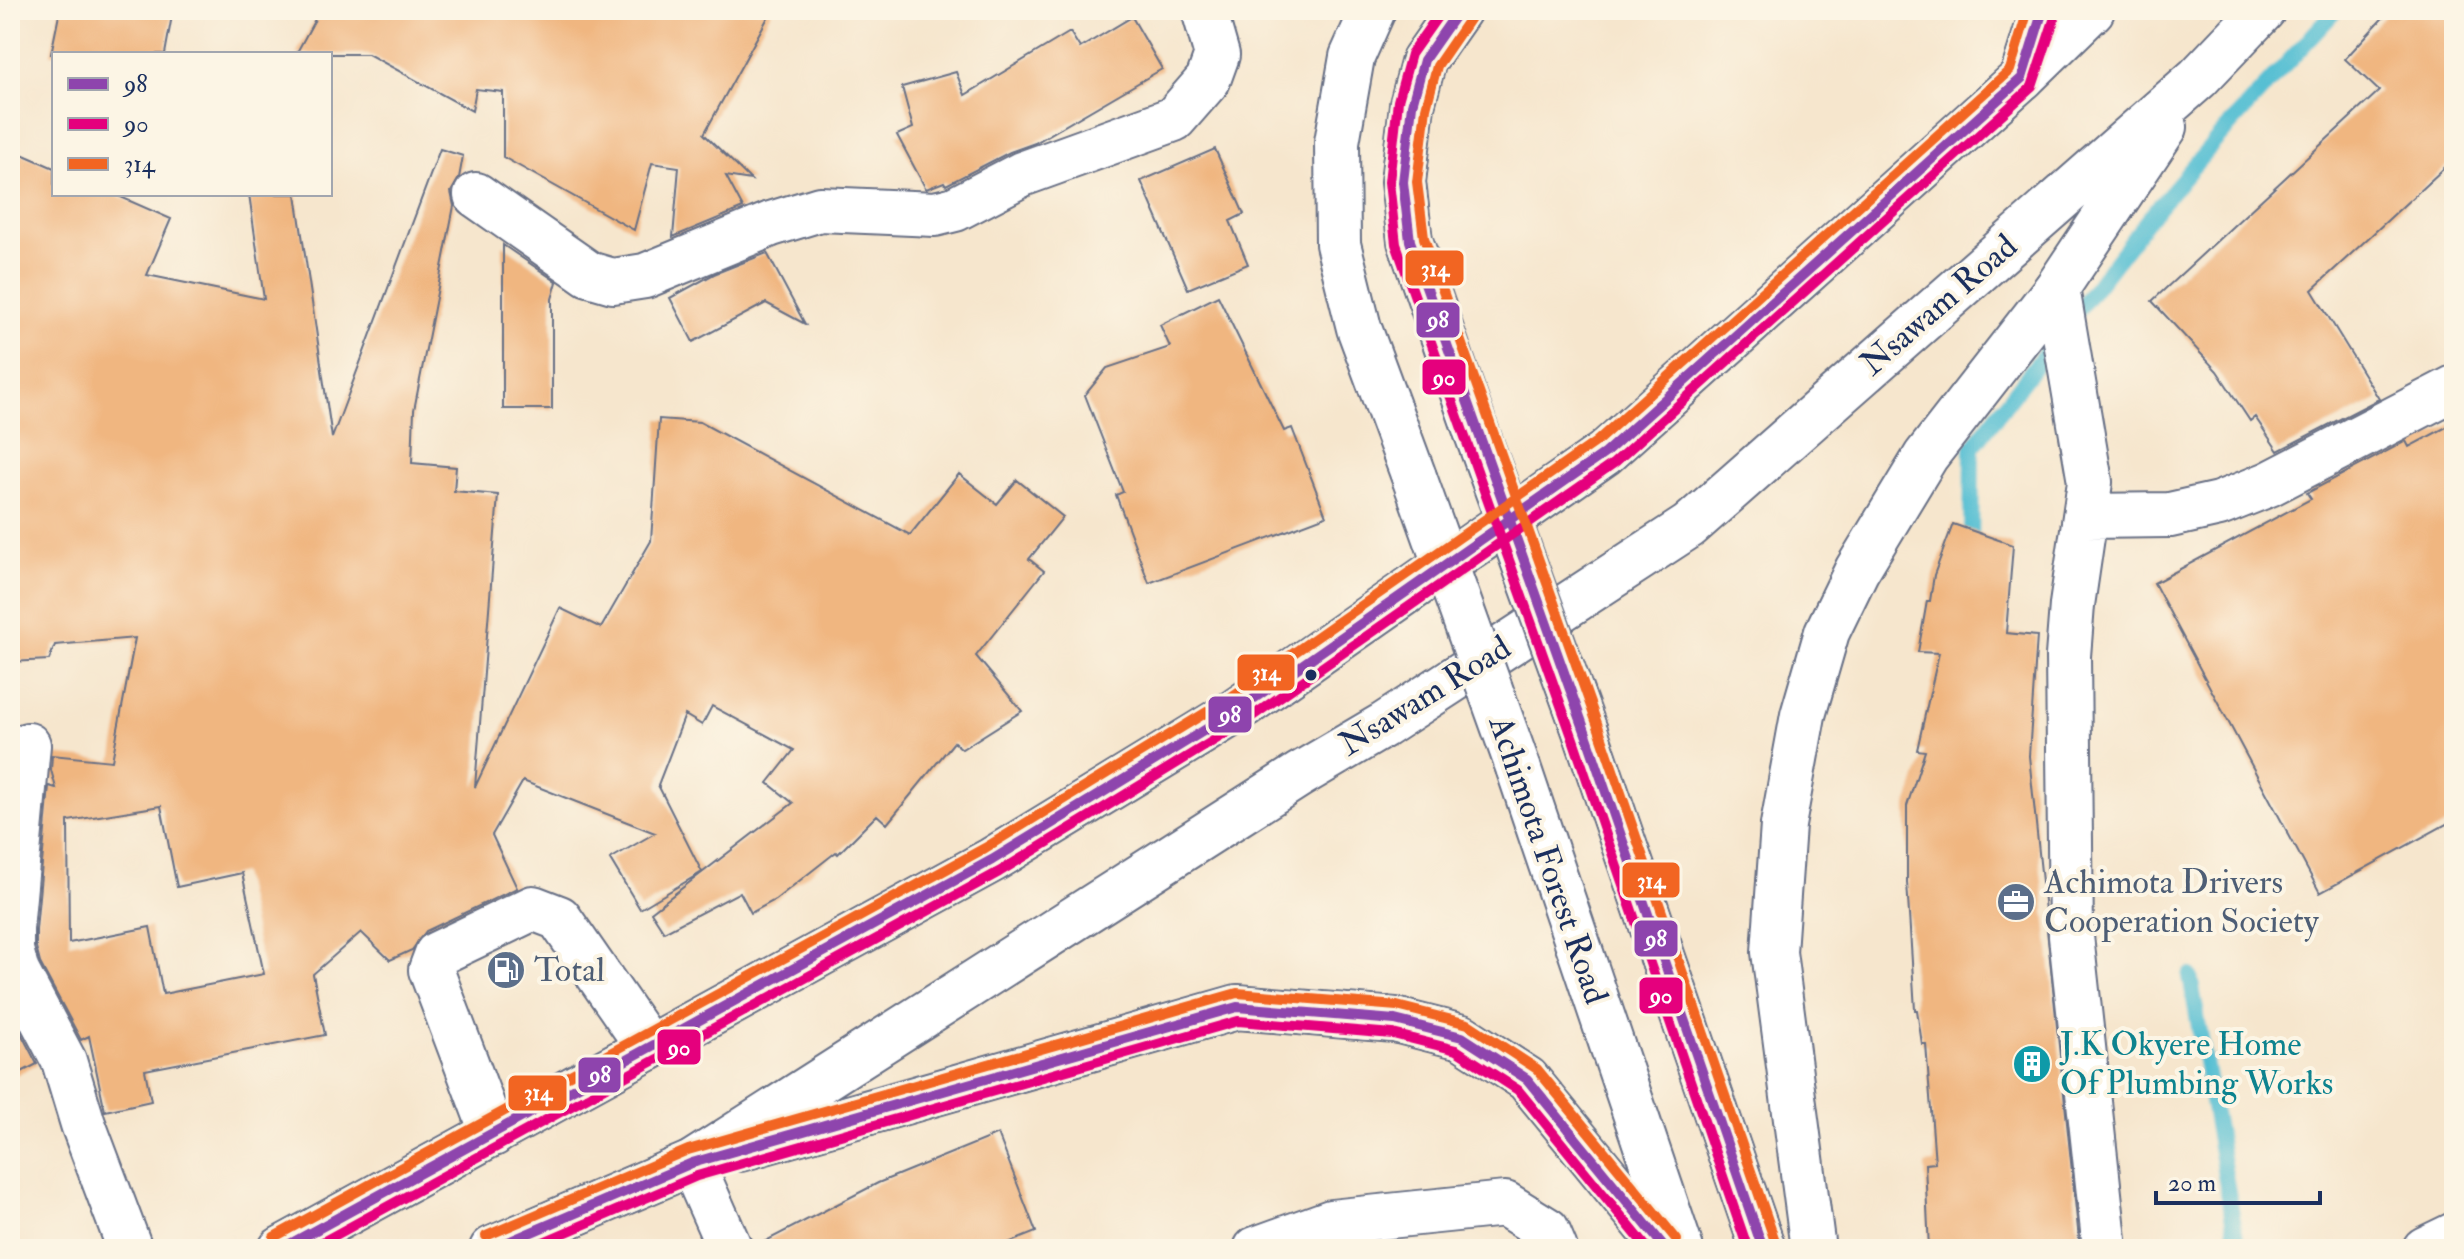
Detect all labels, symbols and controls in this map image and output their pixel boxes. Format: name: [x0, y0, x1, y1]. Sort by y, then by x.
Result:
legend: [52, 52, 332, 196]
text: 98: [122, 69, 148, 100]
text: 90: [122, 109, 149, 140]
text: 314: [124, 149, 156, 180]
street label: Nsawam Road: [1852, 225, 2027, 385]
line badge: 314: [1404, 249, 1465, 287]
text: 314: [1421, 255, 1451, 283]
line badge: 98: [1415, 301, 1461, 339]
text: 98: [1425, 306, 1449, 334]
line badge: 90: [1421, 358, 1467, 396]
text: 90: [1431, 364, 1455, 392]
street label: Nsawam Road: [1331, 626, 1519, 766]
line badge: 314: [1236, 653, 1296, 692]
text: 314: [1252, 659, 1282, 687]
unlabelled marker: [1303, 667, 1319, 683]
line badge: 98: [1207, 695, 1253, 734]
text: 98: [1217, 701, 1241, 729]
street label: Achimota Forest Road: [1478, 710, 1617, 1010]
line badge: 314: [1621, 861, 1681, 899]
place label: Achimota Drivers Cooperation Society: [2043, 861, 2320, 943]
text: 314: [1637, 867, 1667, 895]
office icon: Achimota Drivers Cooperation Society: [1995, 881, 2037, 923]
line badge: 98: [1633, 919, 1679, 958]
text: 98: [1643, 925, 1667, 953]
fuel station icon: Total: [485, 949, 527, 991]
place label: Total: [534, 949, 605, 992]
line badge: 90: [1638, 976, 1684, 1015]
text: 90: [1648, 982, 1672, 1010]
place label: J.K Okyere Home Of Plumbing Works: [2059, 1023, 2333, 1105]
line badge: 90: [656, 1028, 702, 1066]
text: 90: [666, 1034, 690, 1062]
building icon: J.K Okyere Home Of Plumbing Works: [2011, 1043, 2053, 1085]
line badge: 98: [577, 1056, 622, 1094]
text: 98: [587, 1061, 611, 1089]
line badge: 314: [507, 1074, 568, 1112]
text: 314: [524, 1079, 554, 1107]
scale bar: [2156, 1155, 2320, 1205]
text: 20 m: [2168, 1168, 2217, 1199]

